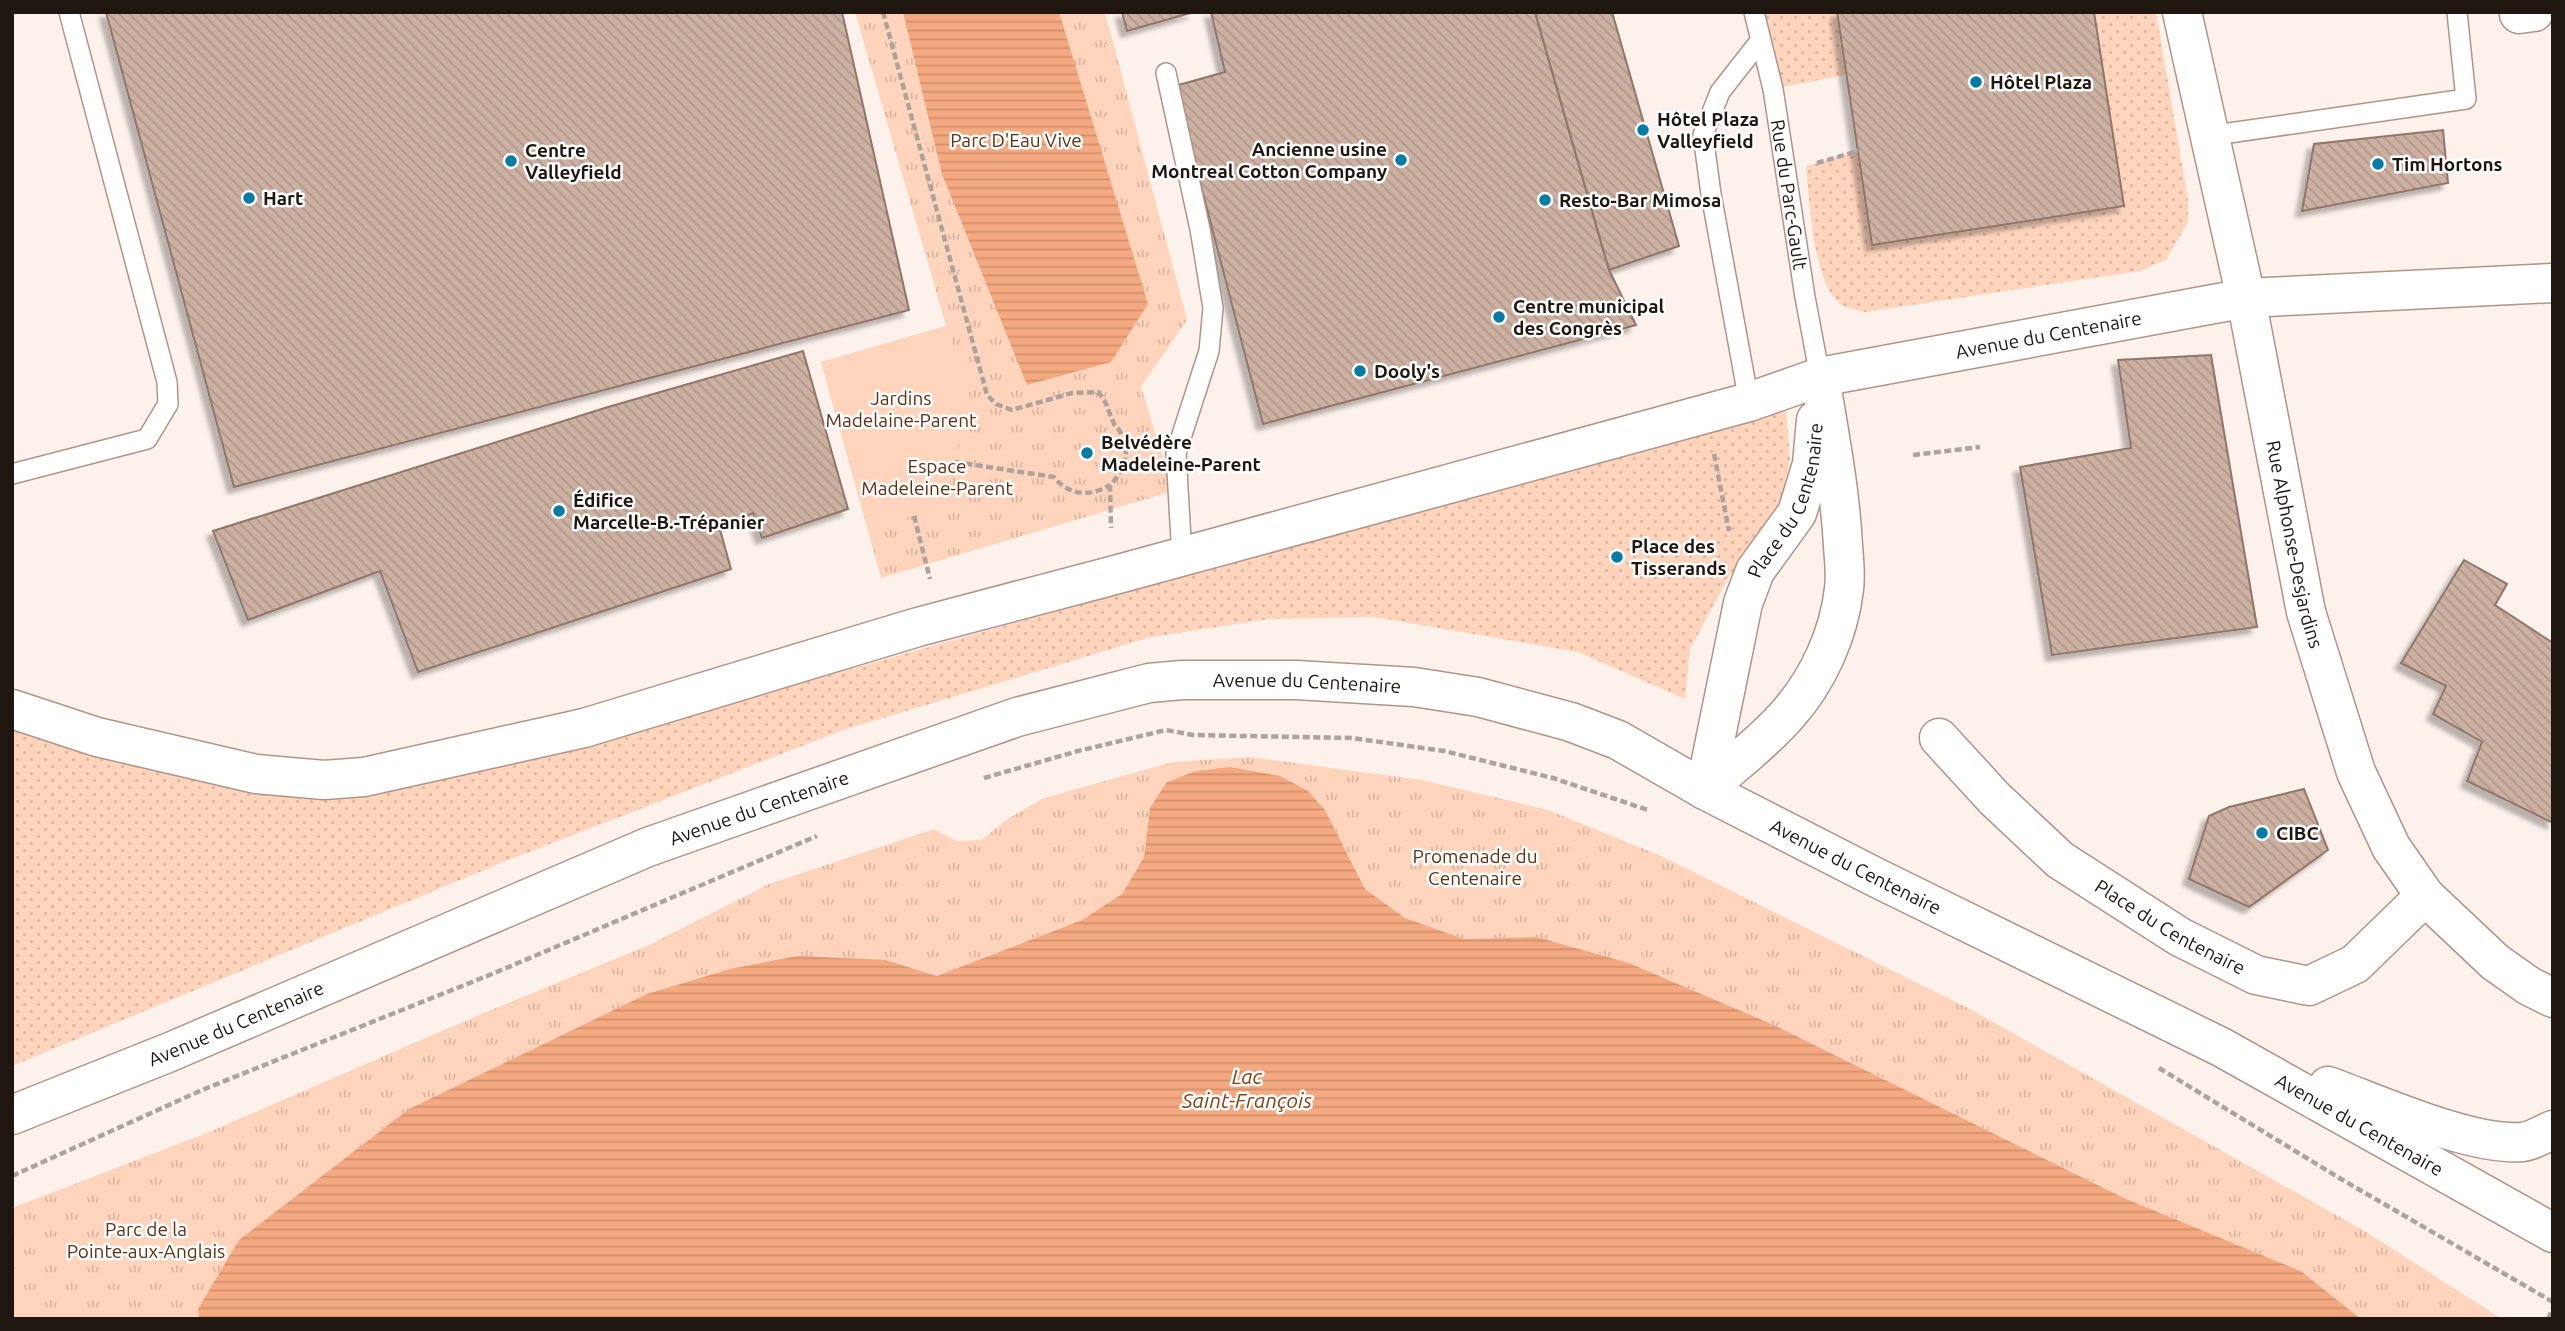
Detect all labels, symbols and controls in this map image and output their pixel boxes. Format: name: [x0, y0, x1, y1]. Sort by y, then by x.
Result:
place label: Hôtel Plaza: [1990, 71, 2092, 93]
marker: Hôtel Plaza: [1968, 74, 1984, 90]
place label: Hôtel Plaza Valleyfield: [1657, 108, 1759, 152]
street label: Rue du Parc-Gault: [1767, 118, 1812, 272]
marker: Hôtel Plaza Valleyfield: [1635, 122, 1651, 138]
park label: Parc D'Eau Vive: [950, 129, 1082, 151]
place label: Ancienne usine Montreal Cotton Company: [1151, 138, 1387, 182]
place label: Centre Valleyfield: [525, 139, 622, 183]
marker: Ancienne usine Montreal Cotton Company: [1393, 152, 1409, 168]
marker: Centre Valleyfield: [503, 153, 519, 169]
place label: Tim Hortons: [2392, 153, 2503, 175]
marker: Tim Hortons: [2370, 156, 2386, 172]
place label: Hart: [263, 187, 303, 209]
place label: Resto-Bar Mimosa: [1559, 189, 1721, 211]
marker: Hart: [241, 190, 257, 206]
marker: Resto-Bar Mimosa: [1537, 192, 1553, 208]
place label: Centre municipal des Congrès: [1513, 295, 1665, 339]
street label: Avenue du Centenaire: [1954, 307, 2143, 363]
marker: Centre municipal des Congrès: [1491, 309, 1507, 325]
place label: Dooly's: [1374, 360, 1440, 382]
marker: Dooly's: [1352, 363, 1368, 379]
park label: Jardins Madelaine-Parent: [825, 387, 977, 431]
street label: Place du Centenaire: [1743, 422, 1827, 581]
place label: Belvédère Madeleine-Parent: [1101, 431, 1261, 475]
street label: Rue Alphonse-Desjardins: [2262, 438, 2328, 651]
marker: Belvédère Madeleine-Parent: [1079, 445, 1095, 461]
park label: Espace Madeleine-Parent: [861, 455, 1013, 499]
place label: Édifice Marcelle-B.-Trépanier: [573, 489, 765, 533]
marker: Édifice Marcelle-B.-Trépanier: [551, 503, 567, 519]
place label: Place des Tisserands: [1631, 535, 1727, 579]
marker: Place des Tisserands: [1609, 549, 1625, 565]
street label: Avenue du Centenaire: [1213, 669, 1402, 697]
street label: Avenue du Centenaire: [666, 766, 852, 850]
street label: Avenue du Centenaire: [1767, 814, 1945, 919]
place label: CIBC: [2276, 822, 2319, 844]
marker: CIBC: [2254, 825, 2270, 841]
park label: Promenade du Centenaire: [1412, 845, 1538, 889]
street label: Place du Centenaire: [2091, 875, 2249, 979]
street label: Avenue du Centenaire: [145, 976, 327, 1071]
water label: Lac Saint-François: [1181, 1064, 1312, 1112]
street label: Avenue du Centenaire: [2272, 1069, 2447, 1180]
park label: Parc de la Pointe-aux-Anglais: [67, 1218, 225, 1262]

